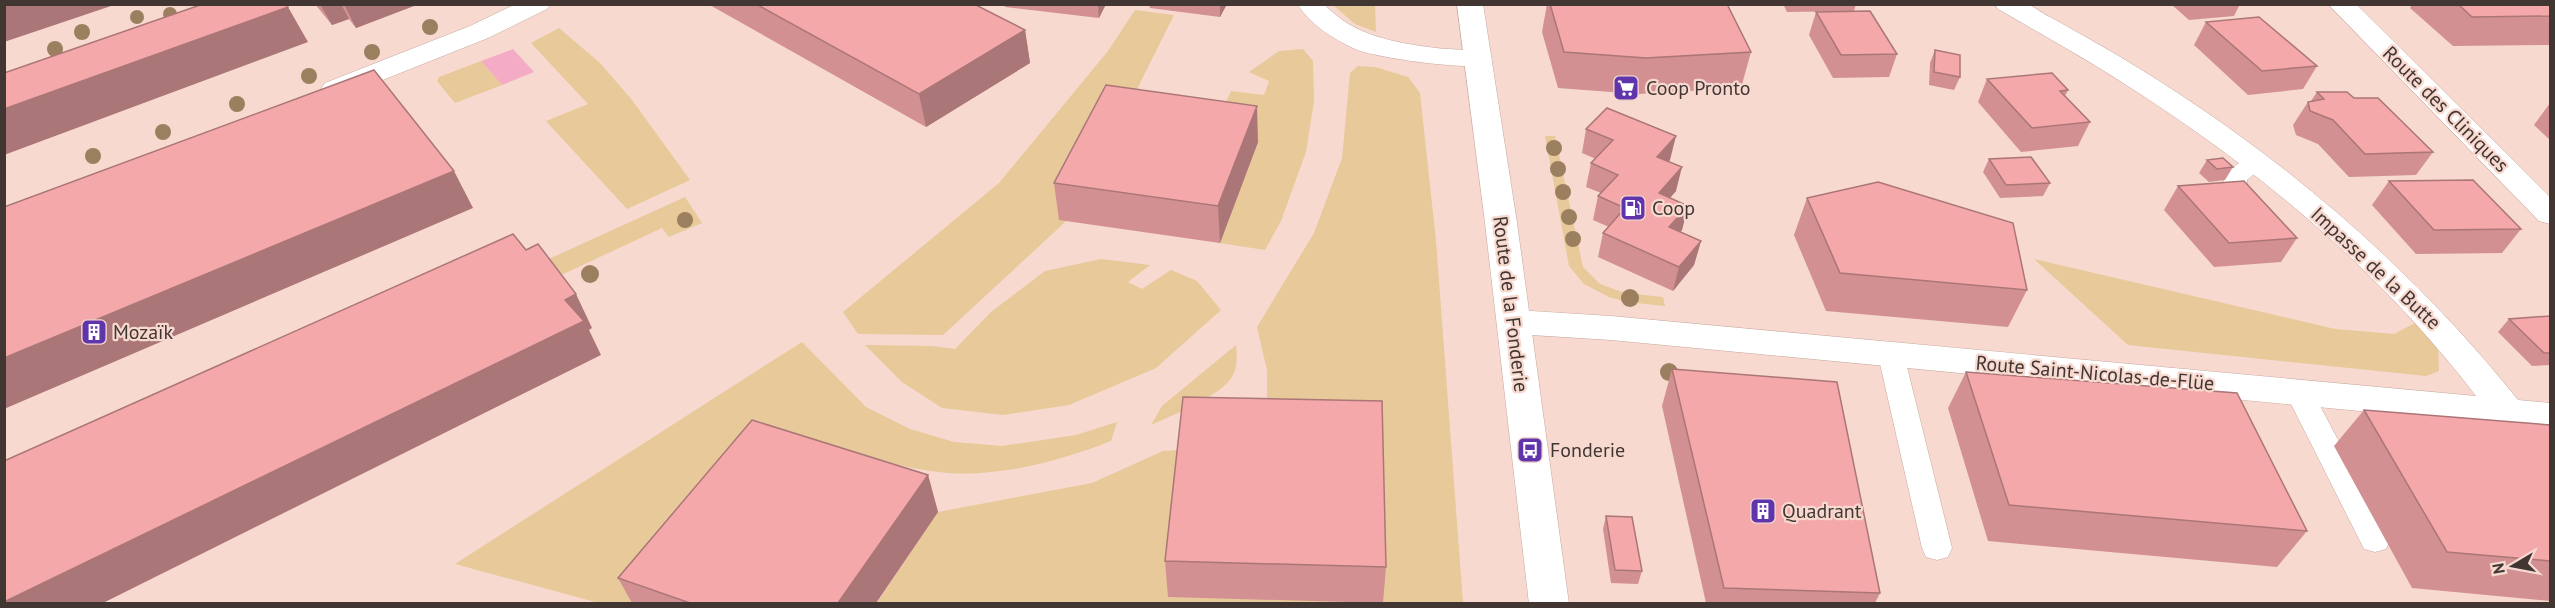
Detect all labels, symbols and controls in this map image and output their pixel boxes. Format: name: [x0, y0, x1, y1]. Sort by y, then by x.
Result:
street label: Route des Cliniques: [2377, 40, 2515, 178]
supermarket icon: Coop Pronto: [1611, 73, 1641, 103]
place label: Coop Pronto: [1646, 75, 1751, 101]
fuel station icon: Coop: [1618, 193, 1648, 223]
place label: Coop: [1652, 195, 1695, 221]
street label: Impasse de la Butte: [2306, 201, 2446, 335]
street label: Route de la Fonderie: [1487, 215, 1535, 393]
building icon: Mozaïk: [79, 317, 109, 347]
place label: Mozaïk: [113, 319, 173, 345]
street label: Route Saint-Nicolas-de-Flüe: [1975, 350, 2215, 396]
bus stop icon: Fonderie: [1515, 435, 1545, 465]
place label: Fonderie: [1550, 437, 1625, 463]
building icon: Quadrant: [1748, 496, 1778, 526]
place label: Quadrant: [1782, 498, 1862, 524]
north arrow: [2483, 536, 2543, 596]
text: N: [2487, 562, 2509, 576]

